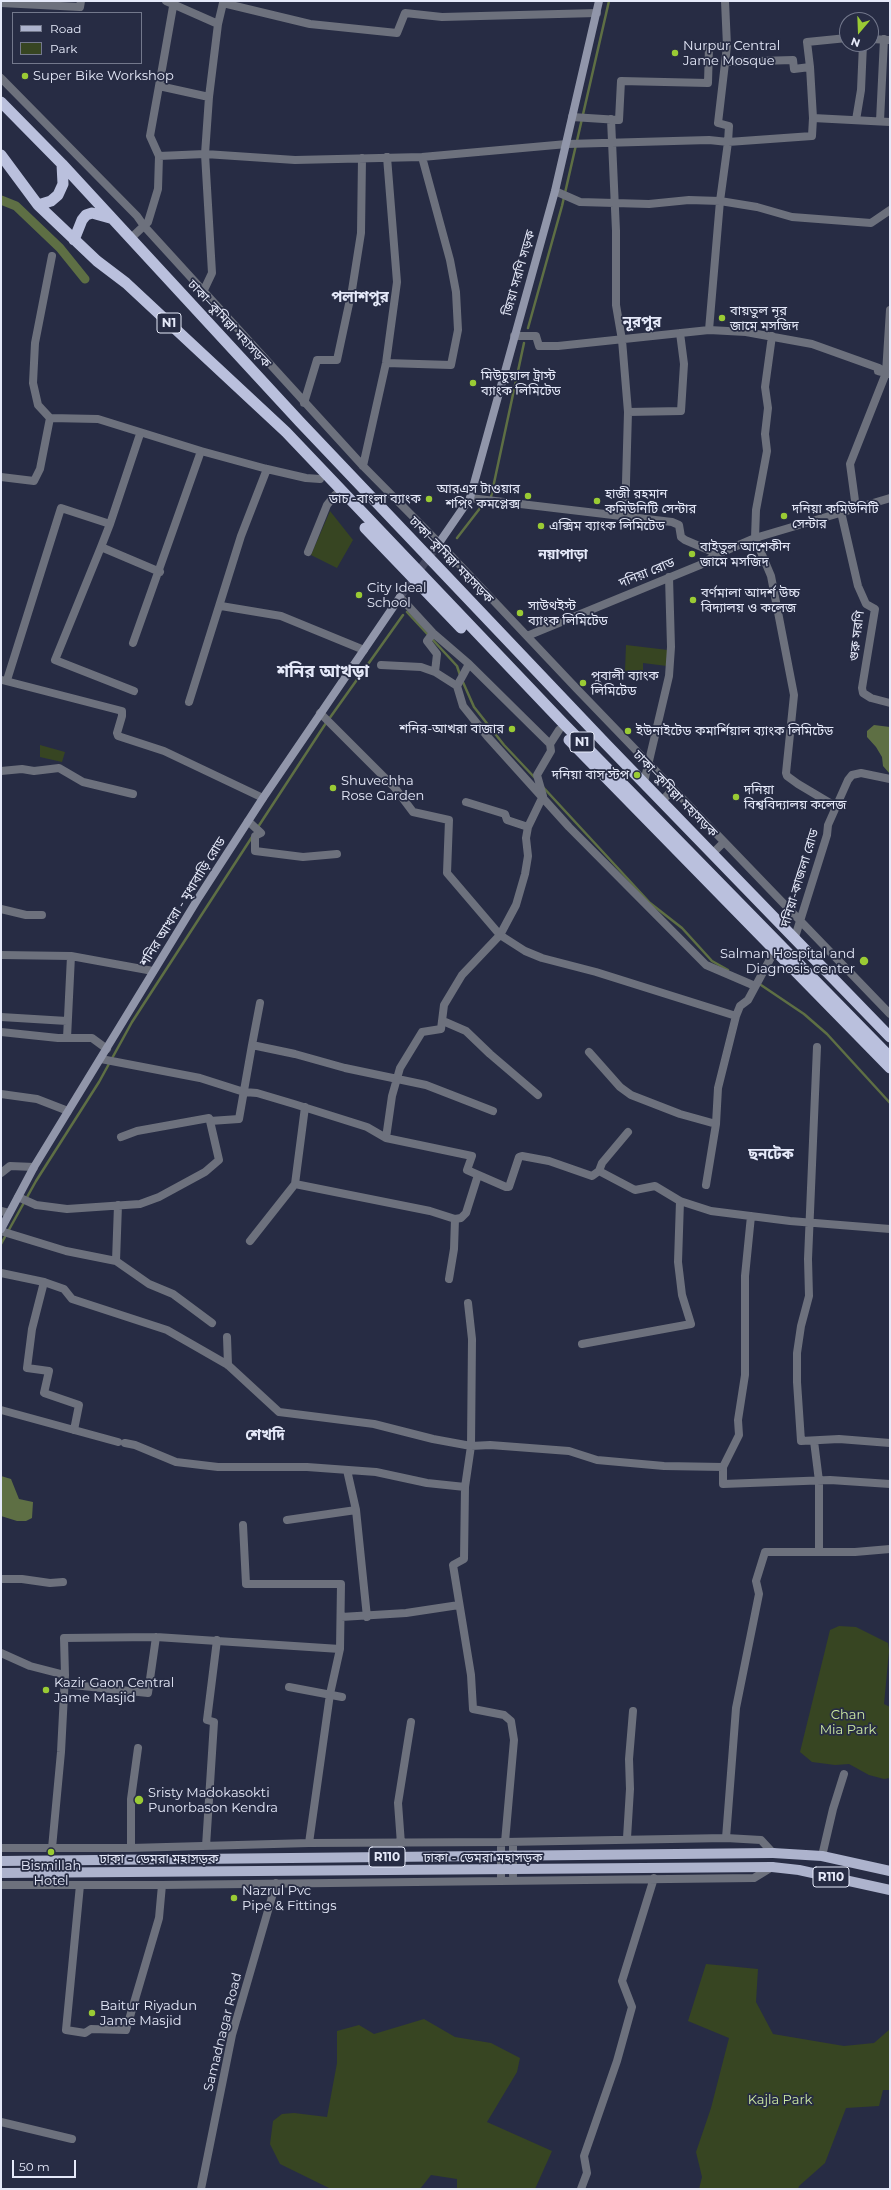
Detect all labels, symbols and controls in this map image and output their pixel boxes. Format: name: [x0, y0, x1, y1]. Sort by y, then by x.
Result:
legend: [12, 12, 142, 64]
north arrow: [839, 12, 879, 52]
text: Road: [50, 21, 81, 36]
text: N: [849, 34, 862, 50]
place label: Nurpur Central Jame Mosque: [683, 38, 780, 69]
text: Park: [50, 41, 77, 56]
marker: Nurpur Central Jame Mosque: [670, 48, 680, 58]
place label: Super Bike Workshop: [33, 68, 174, 84]
marker: Super Bike Workshop: [20, 71, 30, 81]
street label: জিয়া সরণি সড়ক: [499, 228, 539, 318]
street label: ঢাকা–কুমিল্লা মহাসড়ক: [184, 277, 274, 371]
district label: পলাশপুর: [331, 289, 389, 307]
place label: বায়তুল নূর জামে মসজিদ: [730, 303, 799, 334]
road number: N1: [157, 313, 181, 333]
marker: বায়তুল নূর জামে মসজিদ: [717, 313, 727, 323]
district label: নূরপুর: [623, 314, 661, 332]
place label: মিউচুয়াল ট্রাস্ট ব্যাংক লিমিটেড: [481, 368, 561, 399]
marker: মিউচুয়াল ট্রাস্ট ব্যাংক লিমিটেড: [468, 378, 478, 388]
place label: আরএস টাওয়ার শপিং কমপ্লেক্স: [437, 481, 520, 512]
place label: হাজী রহমান কমিউনিটি সেন্টার: [605, 486, 696, 517]
place label: ডাচ -বাংলা ব্যাংক: [329, 491, 421, 507]
marker: আরএস টাওয়ার শপিং কমপ্লেক্স: [523, 491, 533, 501]
marker: ডাচ -বাংলা ব্যাংক: [424, 494, 434, 504]
marker: হাজী রহমান কমিউনিটি সেন্টার: [592, 496, 602, 506]
place label: দনিয়া কমিউনিটি সেন্টার: [792, 501, 878, 532]
marker: দনিয়া কমিউনিটি সেন্টার: [779, 511, 789, 521]
street label: ঢাকা–কুমিল্লা মহাসড়ক: [406, 513, 496, 607]
place label: এক্সিম ব্যাংক লিমিটেড: [549, 518, 665, 534]
marker: এক্সিম ব্যাংক লিমিটেড: [536, 521, 546, 531]
place label: বাইতুল আশেকীন জামে মসজিদ: [700, 539, 790, 570]
district label: নয়াপাড়া: [538, 547, 588, 563]
marker: বাইতুল আশেকীন জামে মসজিদ: [687, 549, 697, 559]
street label: দনিয়া রোড: [617, 555, 677, 591]
place label: City Ideal School: [367, 580, 426, 611]
place label: বর্ণমালা আদর্শ উচ্চ বিদ্যালয় ও কলেজ: [701, 585, 800, 616]
marker: City Ideal School: [354, 590, 364, 600]
marker: বর্ণমালা আদর্শ উচ্চ বিদ্যালয় ও কলেজ: [688, 595, 698, 605]
place label: সাউথইস্ট ব্যাংক লিমিটেড: [528, 598, 608, 629]
marker: সাউথইস্ট ব্যাংক লিমিটেড: [515, 608, 525, 618]
street label: গুরু সরণি: [846, 610, 868, 662]
district label: শনির আখড়া: [277, 662, 369, 682]
place label: পুবালী ব্যাংক লিমিটেড: [591, 668, 659, 699]
marker: পুবালী ব্যাংক লিমিটেড: [578, 678, 588, 688]
place label: শনির-আখরা বাজার: [399, 721, 504, 737]
place label: ইউনাইটেড কমার্শিয়াল ব্যাংক লিমিটেড: [636, 723, 833, 739]
marker: শনির-আখরা বাজার: [507, 724, 517, 734]
marker: ইউনাইটেড কমার্শিয়াল ব্যাংক লিমিটেড: [623, 726, 633, 736]
road number: N1: [570, 732, 594, 752]
street label: ঢাকা–কুমিল্লা মহাসড়ক: [630, 747, 720, 841]
place label: দনিয়া বাস স্টপ: [552, 767, 629, 783]
marker: দনিয়া বাস স্টপ: [632, 770, 642, 780]
place label: Shuvechha Rose Garden: [341, 773, 424, 804]
place label: দনিয়া বিশ্ববিদ্যালয় কলেজ: [744, 782, 846, 813]
marker: Shuvechha Rose Garden: [328, 783, 338, 793]
marker: দনিয়া বিশ্ববিদ্যালয় কলেজ: [731, 792, 741, 802]
street label: দনিয়া-কাজলা রোড: [778, 827, 822, 929]
street label: শনির আখরা - মৃধাবাড়ি রোড: [137, 834, 229, 970]
place label: Salman Hospital and Diagnosis center: [720, 946, 855, 977]
marker: Salman Hospital and Diagnosis center: [858, 955, 870, 967]
district label: ছনটেক: [748, 1146, 794, 1164]
district label: শেখদি: [245, 1427, 285, 1445]
place label: Kazir Gaon Central Jame Masjid: [54, 1675, 174, 1706]
marker: Kazir Gaon Central Jame Masjid: [41, 1685, 51, 1695]
park label: Chan Mia Park: [820, 1707, 876, 1738]
place label: Sristy Madokasokti Punorbason Kendra: [148, 1785, 278, 1816]
marker: Sristy Madokasokti Punorbason Kendra: [133, 1794, 145, 1806]
marker: Bismillah Hotel: [46, 1847, 56, 1857]
road number: R110: [369, 1847, 405, 1867]
street label: ঢাকা - ডেমরা মহাসড়ক: [423, 1850, 543, 1866]
street label: ঢাকা - ডেমরা মহাসড়ক: [99, 1851, 219, 1867]
place label: Bismillah Hotel: [21, 1858, 81, 1889]
road number: R110: [813, 1867, 849, 1887]
place label: Nazrul Pvc Pipe & Fittings: [242, 1883, 337, 1914]
marker: Nazrul Pvc Pipe & Fittings: [229, 1893, 239, 1903]
street label: Samadnagar Road: [201, 1971, 245, 2093]
place label: Baitur Riyadun Jame Masjid: [100, 1998, 197, 2029]
marker: Baitur Riyadun Jame Masjid: [87, 2008, 97, 2018]
park label: Kajla Park: [748, 2092, 812, 2108]
scale bar: [14, 2152, 78, 2178]
text: 50 m: [19, 2159, 50, 2174]

